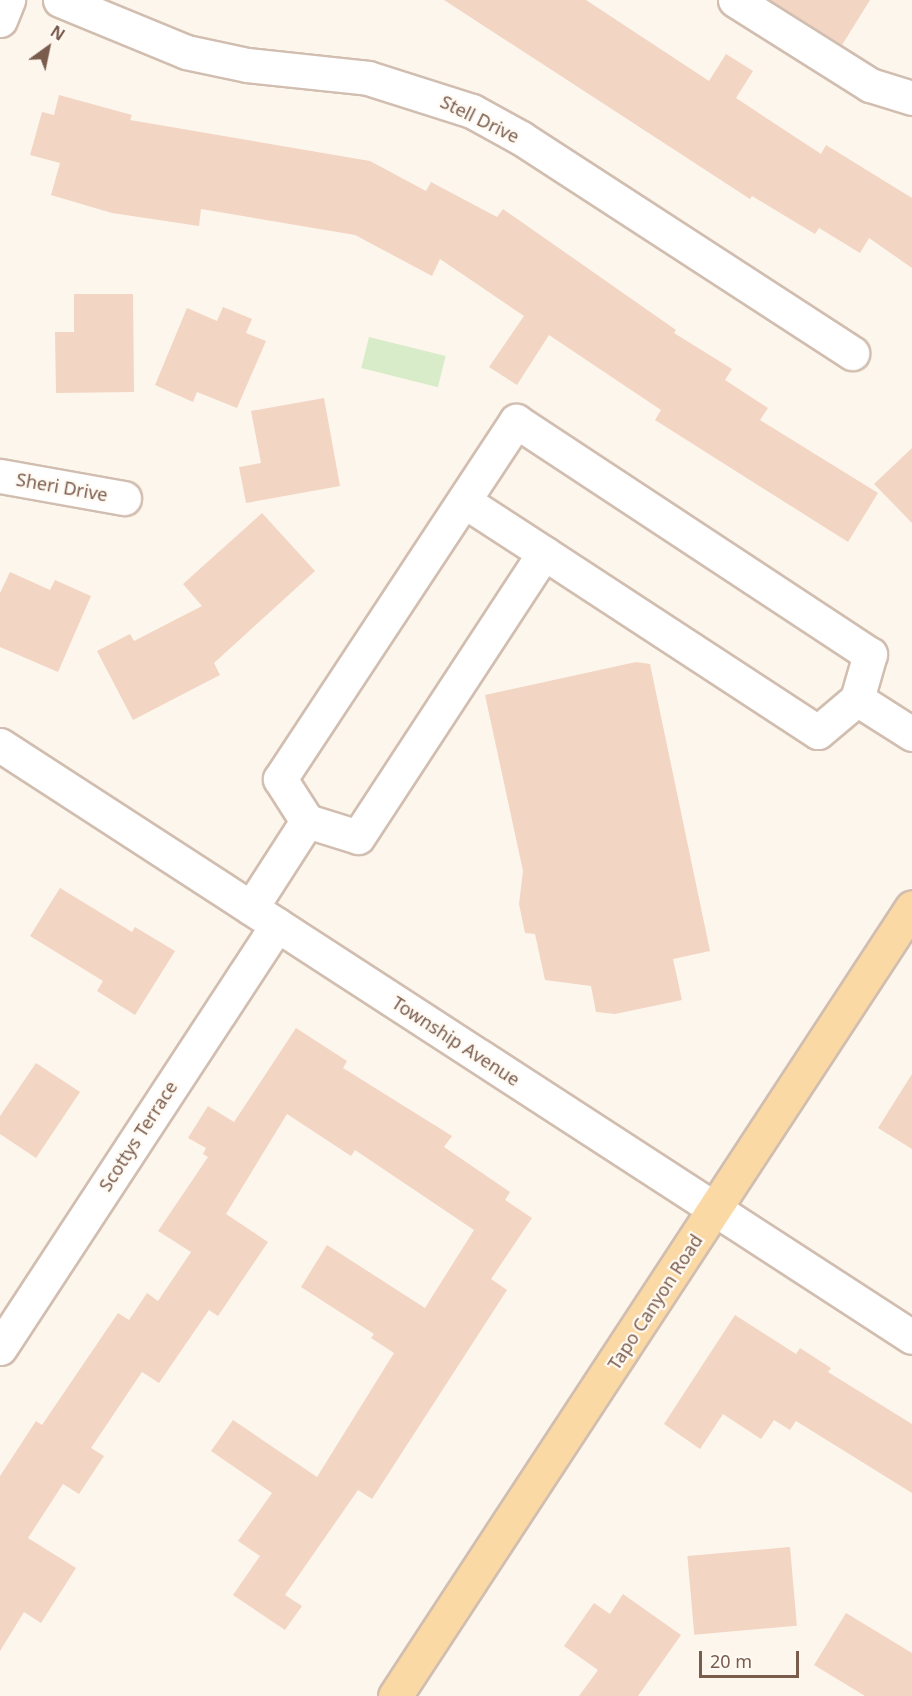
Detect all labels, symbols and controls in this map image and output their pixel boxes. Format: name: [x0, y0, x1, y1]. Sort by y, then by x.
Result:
north arrow: [18, 18, 78, 78]
text: N: [46, 20, 69, 46]
street label: Stell Drive: [437, 91, 523, 147]
street label: Sheri Drive: [15, 468, 109, 506]
street label: Township Avenue: [388, 992, 524, 1090]
street label: Scottys Terrace: [94, 1077, 182, 1195]
street label: Tapo Canyon Road: [603, 1230, 707, 1374]
scale bar: [702, 1639, 802, 1677]
text: 20 m: [710, 1649, 752, 1673]

